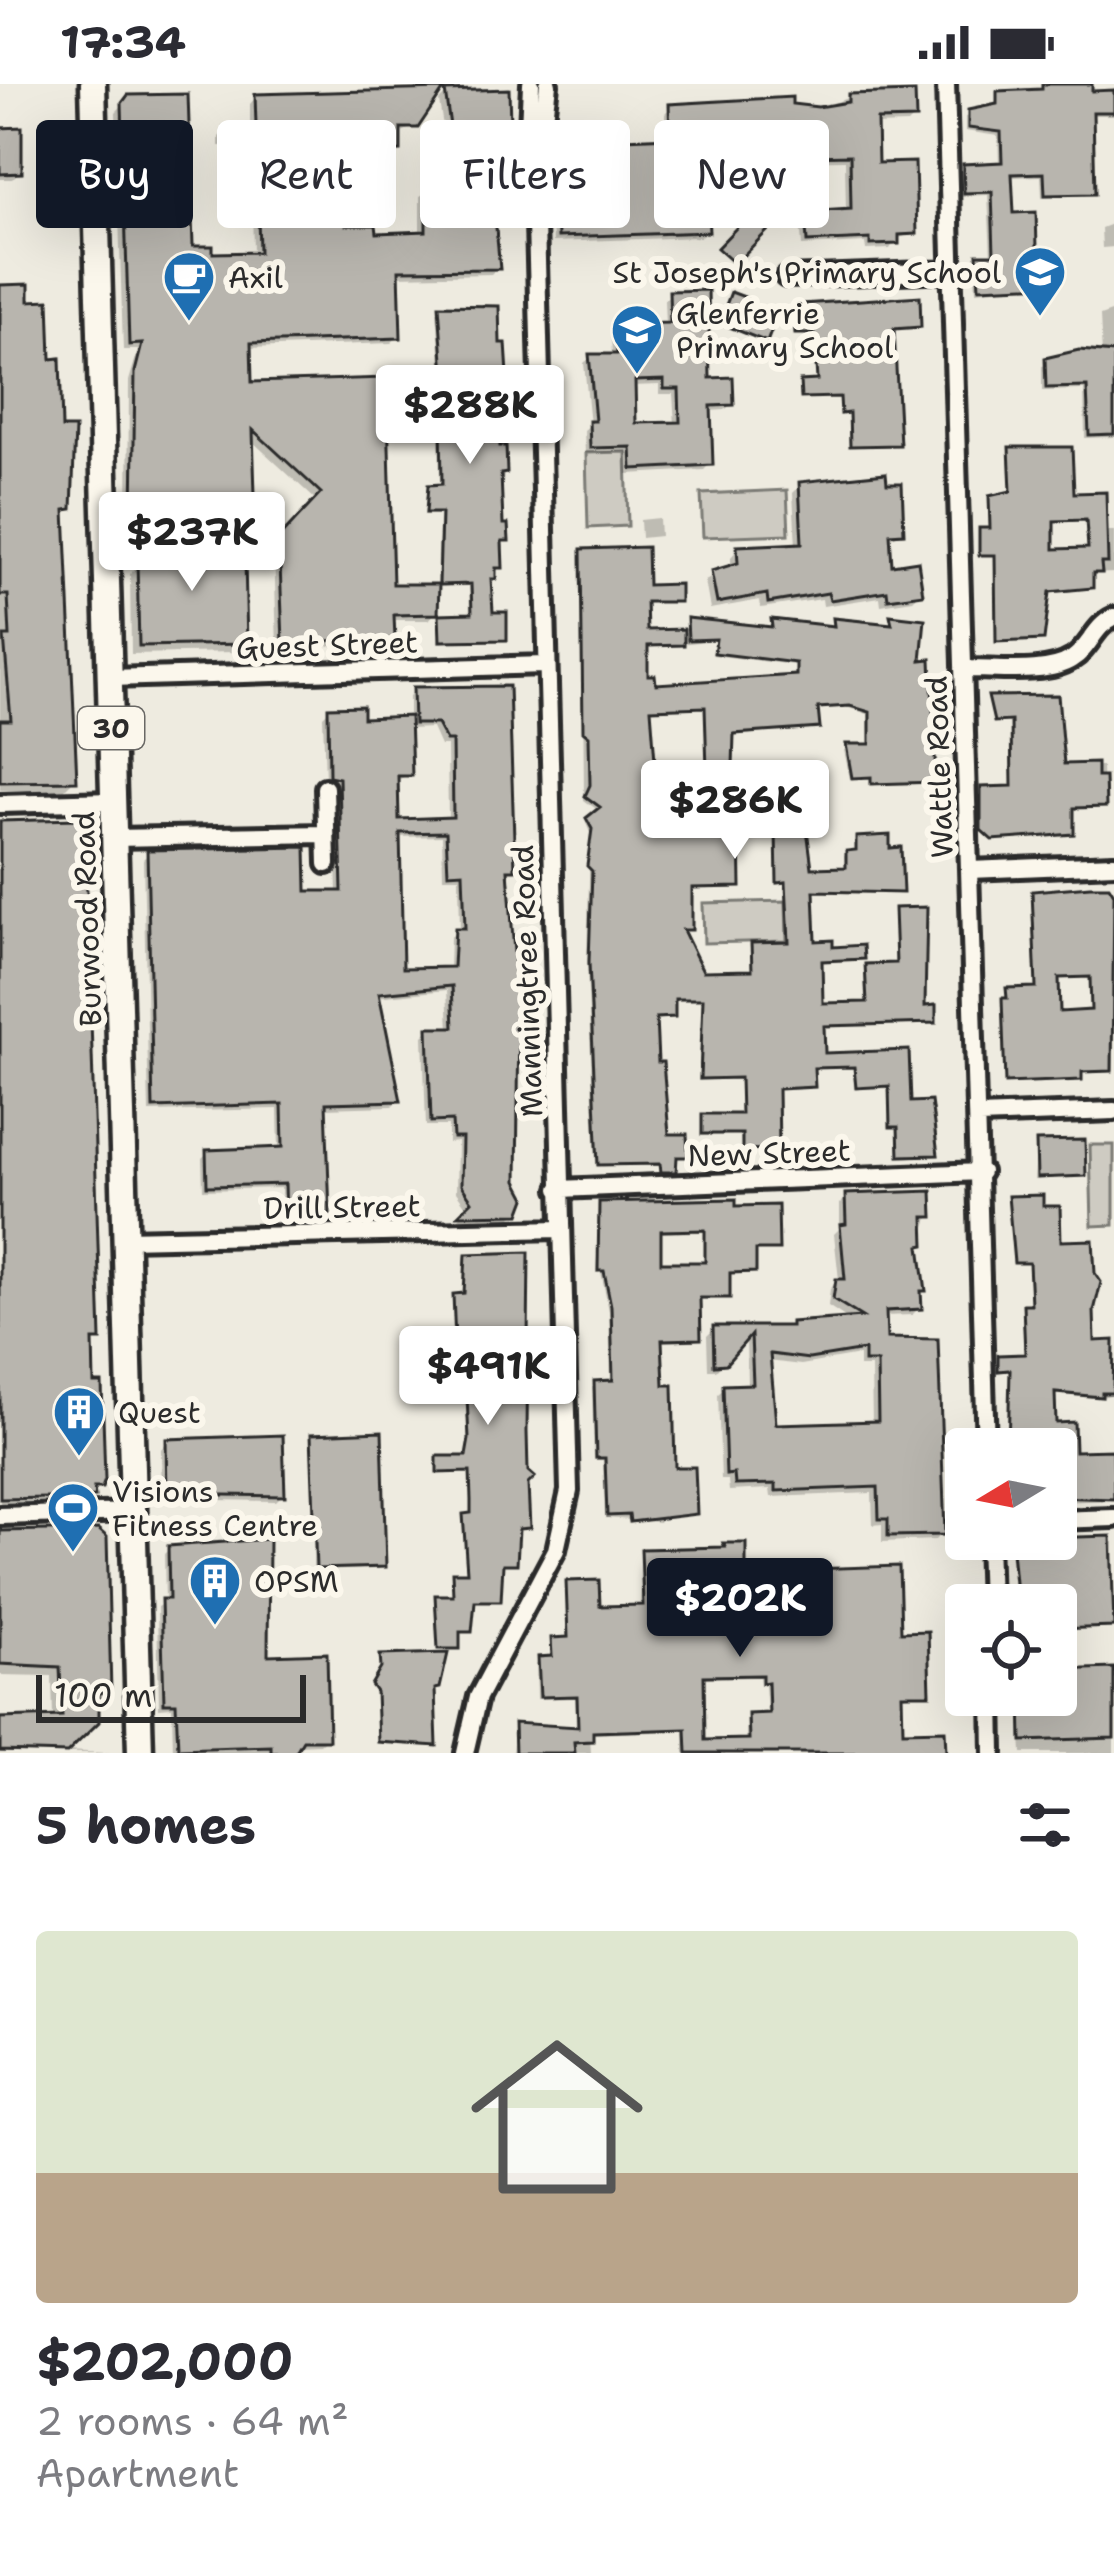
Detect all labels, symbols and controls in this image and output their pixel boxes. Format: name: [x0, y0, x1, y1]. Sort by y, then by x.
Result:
text: 17:34: [60, 12, 186, 72]
chip: Buy: [36, 120, 193, 228]
chip: Rent: [217, 120, 396, 228]
chip: Filters: [420, 120, 630, 228]
chip: New: [654, 120, 829, 228]
school or university icon: St Joseph's Primary School: [1012, 244, 1068, 318]
cafe icon: Axil: [161, 249, 217, 323]
place label: St Joseph's Primary School: [613, 252, 1001, 293]
place label: Axil: [228, 257, 283, 298]
place label: Glenferrie Primary School: [676, 293, 893, 368]
school or university icon: Glenferrie Primary School: [609, 302, 665, 376]
pin: $288K: [386, 365, 554, 467]
text: $288K: [403, 378, 537, 430]
pin: $237K: [108, 492, 276, 594]
text: $237K: [126, 505, 258, 557]
street label: Guest Street: [235, 621, 419, 669]
street label: Wattle Road: [915, 675, 963, 859]
road number: 30: [78, 707, 144, 749]
pin: $286K: [651, 760, 819, 862]
text: $286K: [668, 773, 802, 825]
street label: Burwood Road: [63, 811, 111, 1027]
street label: Manningtree Road: [502, 844, 552, 1118]
street label: New Street: [687, 1130, 851, 1176]
street label: Drill Street: [263, 1185, 421, 1229]
pin: $491K: [404, 1326, 572, 1428]
text: $491K: [426, 1339, 550, 1391]
building icon: Quest: [51, 1384, 107, 1458]
place label: Quest: [118, 1392, 201, 1433]
north arrow: [945, 1428, 1077, 1560]
map controls: [945, 1428, 1077, 1716]
place label: Visions Fitness Centre: [112, 1471, 318, 1546]
sports icon: Visions Fitness Centre: [45, 1480, 101, 1554]
building icon: OPSM: [187, 1553, 243, 1627]
pin: $202K: [656, 1558, 824, 1660]
place label: OPSM: [254, 1561, 338, 1602]
text: $202K: [674, 1571, 806, 1623]
button: locate: [945, 1584, 1077, 1716]
scale bar: [36, 1669, 306, 1722]
text: 100 m: [54, 1673, 153, 1718]
text: 5 homes: [36, 1791, 256, 1859]
icon: filters: [1012, 1792, 1078, 1858]
icon: home: [449, 2009, 665, 2225]
text: $202,000: [36, 2327, 293, 2395]
text: 2 rooms · 64 m²: [36, 2395, 349, 2447]
text: Apartment: [36, 2447, 239, 2499]

